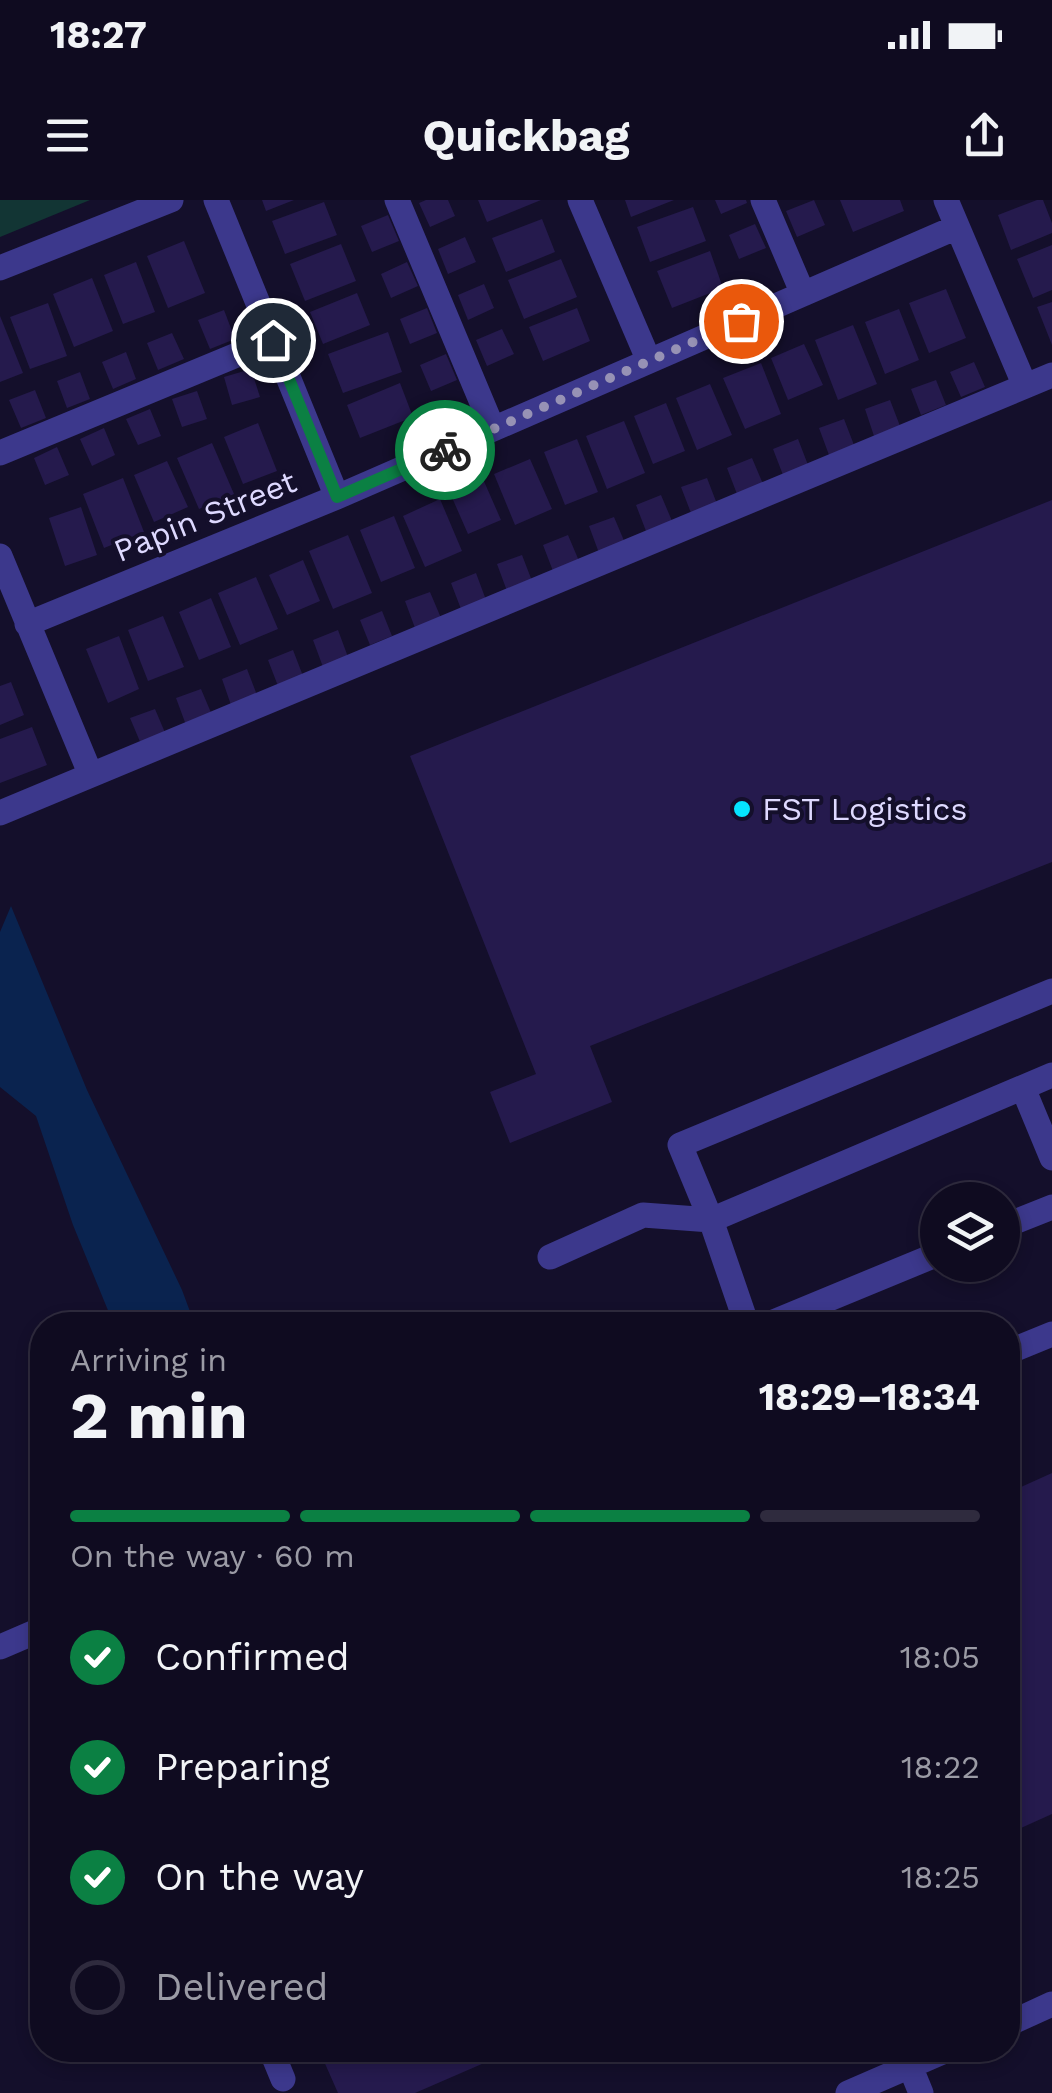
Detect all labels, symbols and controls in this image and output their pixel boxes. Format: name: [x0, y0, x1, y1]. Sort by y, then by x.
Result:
text: 18:27: [50, 13, 147, 57]
icon: menu: [40, 108, 95, 163]
icon: share: [957, 108, 1012, 163]
text: Quickbag: [422, 109, 630, 162]
pin: [699, 279, 784, 364]
icon: bag: [714, 294, 769, 349]
pin: [231, 298, 316, 383]
icon: home: [246, 313, 301, 368]
courier: [395, 400, 495, 500]
icon: bike: [418, 423, 473, 478]
street label: Papin Street: [108, 462, 302, 570]
place label: FST Logistics: [762, 790, 967, 828]
marker: FST Logistics: [731, 798, 753, 820]
map controls: [920, 1182, 1020, 1282]
button: layers: [920, 1182, 1020, 1282]
text: Arriving in: [70, 1341, 227, 1379]
text: 18:29–18:34: [759, 1375, 980, 1419]
text: 2 min: [70, 1378, 248, 1454]
text: On the way · 60 m: [70, 1537, 355, 1575]
icon: check: [70, 1630, 125, 1685]
text: Confirmed: [155, 1635, 350, 1679]
text: 18:05: [900, 1638, 980, 1676]
icon: check: [70, 1740, 125, 1795]
text: Preparing: [155, 1745, 330, 1789]
text: 18:22: [901, 1748, 980, 1786]
icon: check: [70, 1850, 125, 1905]
text: On the way: [155, 1855, 364, 1899]
text: 18:25: [901, 1858, 980, 1896]
text: Delivered: [155, 1965, 328, 2009]

